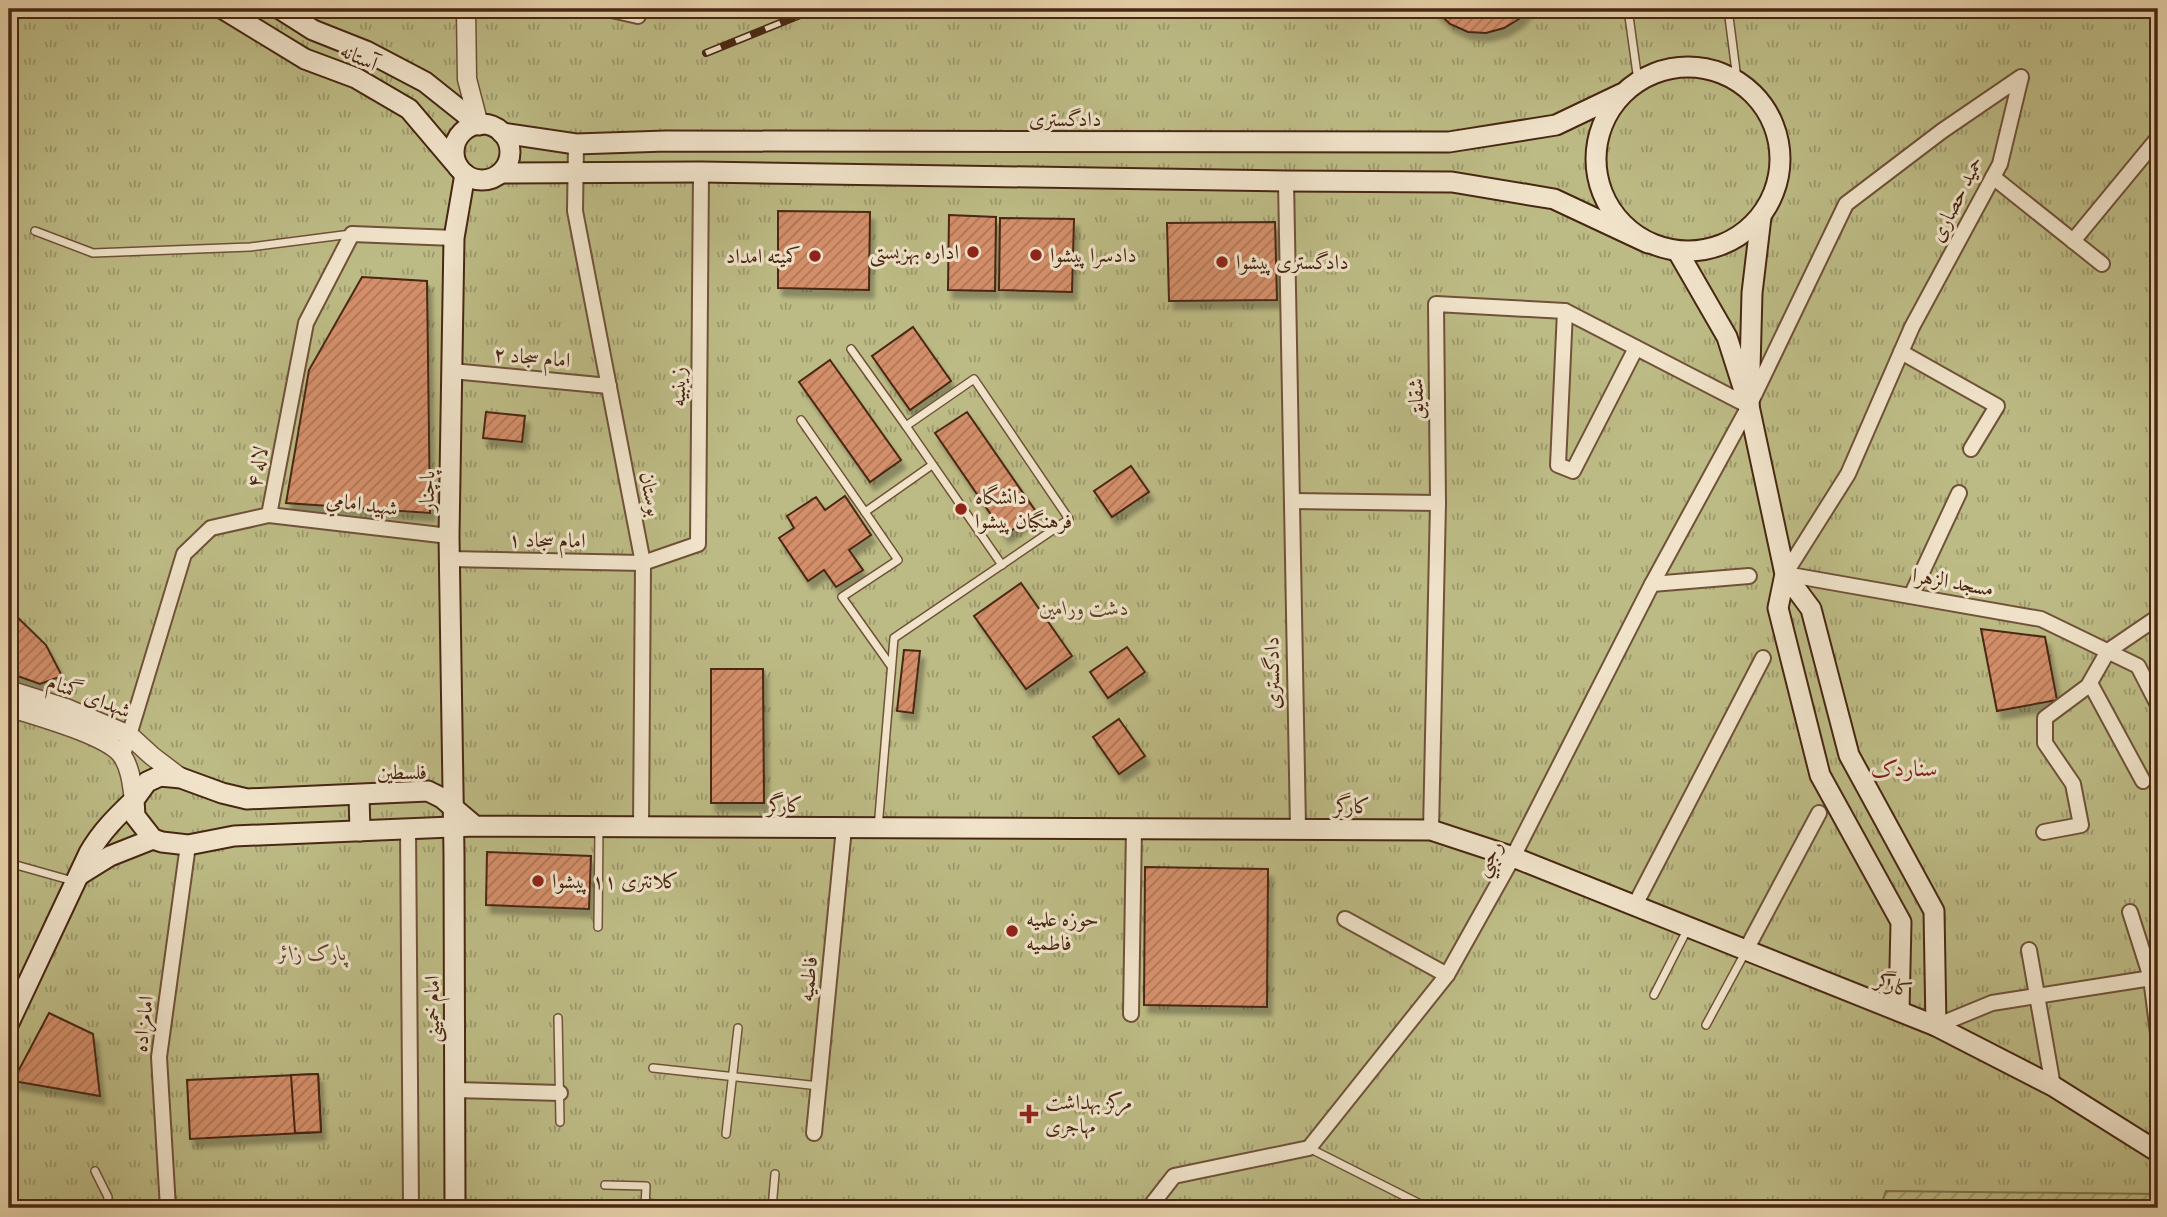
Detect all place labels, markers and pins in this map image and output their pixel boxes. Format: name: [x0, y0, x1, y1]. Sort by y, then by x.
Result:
place label: اداره بهزیستی: [869, 240, 959, 267]
place label: دادسرا پیشوا: [1050, 243, 1137, 269]
place label: کمیته امداد: [726, 244, 801, 268]
marker: اداره بهزیستی: [965, 244, 981, 260]
marker: دادسرا پیشوا: [1028, 247, 1044, 263]
marker: کمیته امداد: [807, 248, 823, 264]
place label: دادگستری پیشوا: [1236, 250, 1349, 276]
marker: دادگستری پیشوا: [1214, 254, 1230, 270]
place label: دانشگاه فرهنگیان پیشوا: [975, 484, 1072, 535]
marker: دانشگاه فرهنگیان پیشوا: [953, 501, 969, 517]
place label: کلانتری ۱۱ پیشوا: [552, 869, 679, 895]
marker: کلانتری ۱۱ پیشوا: [530, 873, 546, 889]
place label: حوزه علمیه فاطمیه: [1026, 907, 1099, 955]
marker: حوزه علمیه فاطمیه: [1004, 923, 1020, 939]
place label: مرکز بهداشت مهاجری: [1045, 1090, 1132, 1140]
marker: مرکز بهداشت مهاجری: [1019, 1104, 1039, 1124]

